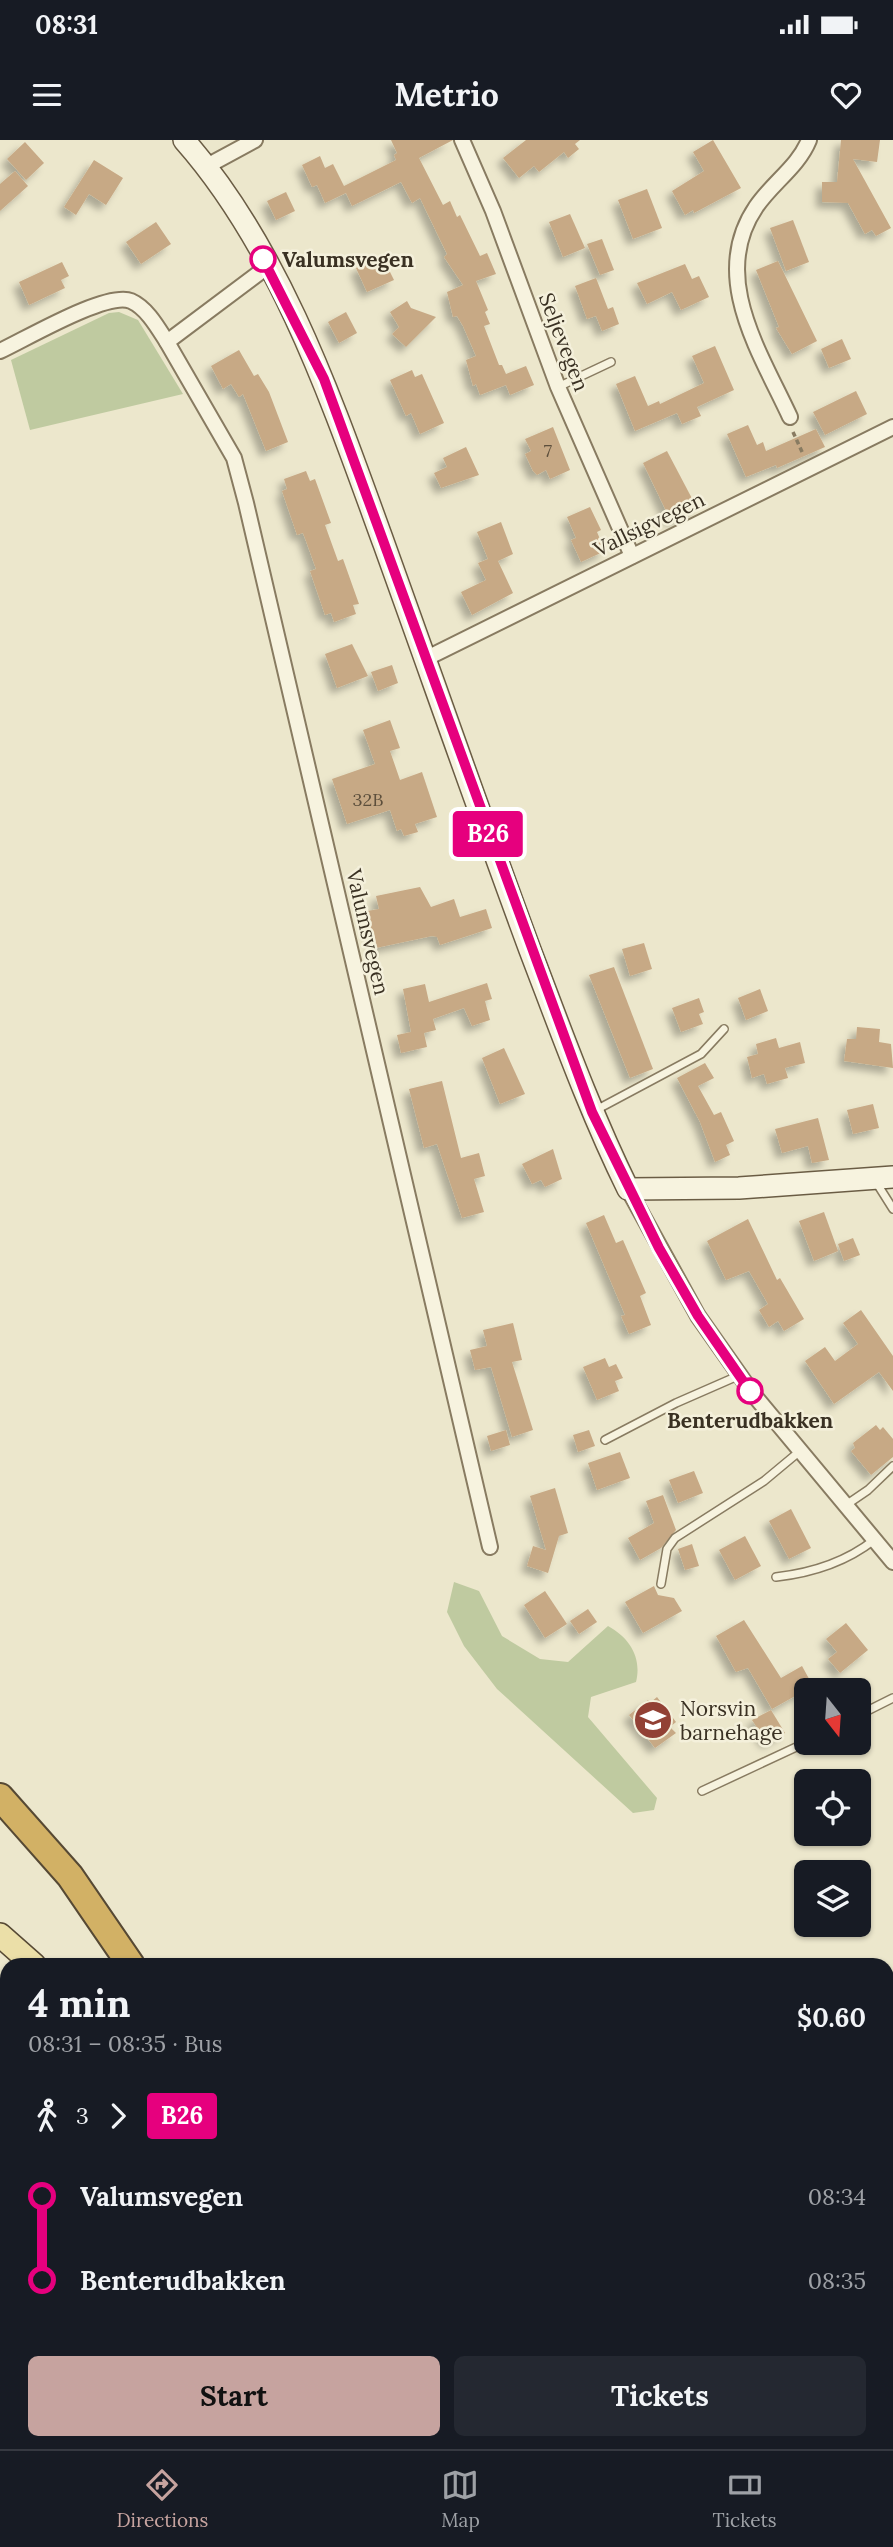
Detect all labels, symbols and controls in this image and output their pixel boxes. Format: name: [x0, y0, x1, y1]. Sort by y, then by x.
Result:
text: 08:31: [35, 8, 98, 41]
text: Metrio: [394, 74, 499, 115]
icon: menu: [28, 76, 66, 114]
icon: heart: [827, 76, 865, 114]
marker: Valumsvegen: [250, 246, 276, 272]
place label: Valumsvegen: [282, 246, 414, 273]
street label: Seljevegen: [533, 289, 595, 395]
house number: 7: [544, 439, 552, 462]
street label: Vallsigvegen: [588, 485, 709, 563]
house number: 32B: [353, 788, 383, 811]
line badge: B26: [448, 811, 528, 857]
text: B26: [467, 818, 509, 849]
street label: Valumsvegen: [340, 865, 396, 998]
marker: Benterudbakken: [737, 1378, 763, 1404]
place label: Benterudbakken: [667, 1407, 833, 1434]
north arrow: [794, 1678, 872, 1755]
map controls: [794, 1678, 871, 1937]
place label: Norsvin barnehage: [680, 1695, 783, 1746]
school or university icon: Norsvin barnehage: [632, 1699, 674, 1741]
button: locate: [794, 1769, 871, 1846]
button: layers: [794, 1860, 871, 1937]
text: 4 min: [28, 1979, 130, 2027]
text: $0.60: [797, 2001, 866, 2034]
text: 08:31 – 08:35 · Bus: [28, 2029, 223, 2058]
icon: walk: [28, 2097, 66, 2135]
icon: forward: [99, 2097, 137, 2135]
text: B26: [161, 2100, 203, 2131]
text: 3: [76, 2101, 89, 2130]
text: Valumsvegen: [80, 2180, 243, 2213]
text: 08:34: [808, 2182, 866, 2211]
text: Benterudbakken: [80, 2264, 286, 2297]
text: 08:35: [808, 2266, 866, 2295]
button: Start: [28, 2356, 440, 2436]
button: Tickets: [454, 2356, 866, 2436]
tab: Directions: [116, 2466, 208, 2532]
tab: Map: [441, 2466, 480, 2532]
tab: Tickets: [713, 2466, 777, 2532]

